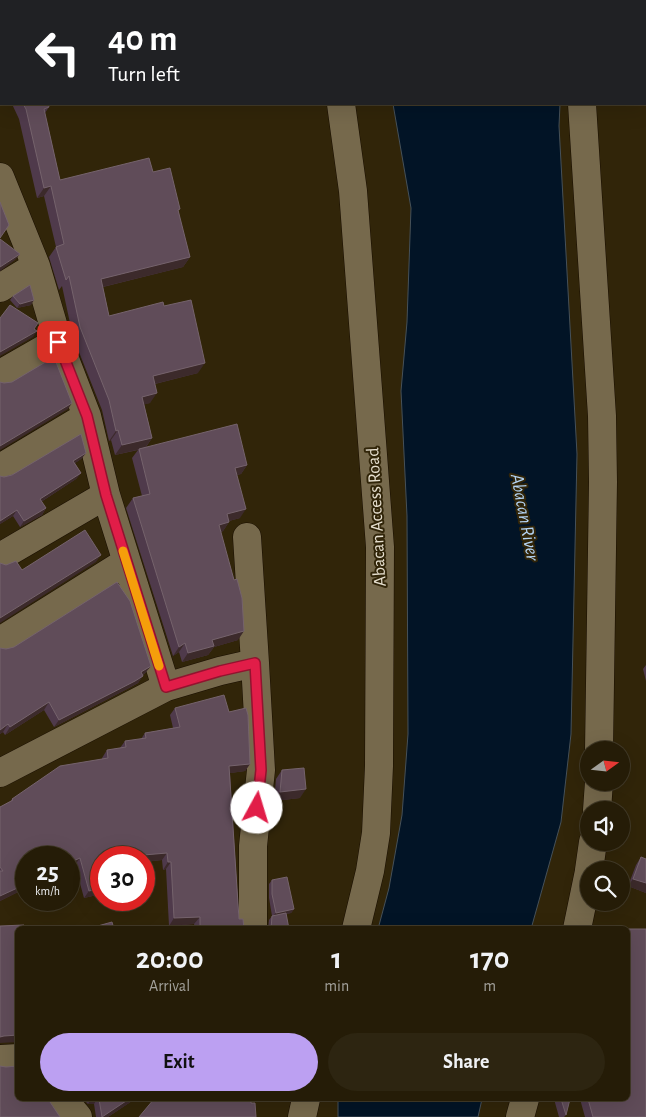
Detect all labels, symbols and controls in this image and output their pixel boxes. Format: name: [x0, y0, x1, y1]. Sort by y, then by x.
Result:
icon: left: [25, 20, 90, 85]
text: 40 m: [108, 22, 177, 57]
text: Turn left: [108, 63, 180, 85]
pin: [37, 321, 79, 363]
icon: arrive: [44, 328, 72, 356]
street label: Abacan Access Road: [364, 447, 390, 587]
water label: Abacan River: [507, 471, 542, 563]
north arrow: [580, 741, 630, 791]
map controls: [580, 741, 630, 911]
position arrow: [230, 781, 282, 833]
button: sound: [580, 801, 630, 851]
speed limit sign: 30: [90, 846, 155, 911]
text: 25: [36, 860, 59, 885]
button: search: [580, 861, 630, 911]
text: km/h: [35, 885, 60, 897]
text: 20:00: [136, 944, 204, 974]
text: 1: [331, 944, 342, 974]
text: 170: [470, 944, 509, 974]
text: Arrival: [149, 978, 190, 994]
text: min: [324, 978, 349, 994]
text: m: [483, 978, 496, 994]
button: Exit: [40, 1033, 318, 1091]
button: Share: [328, 1033, 605, 1091]

